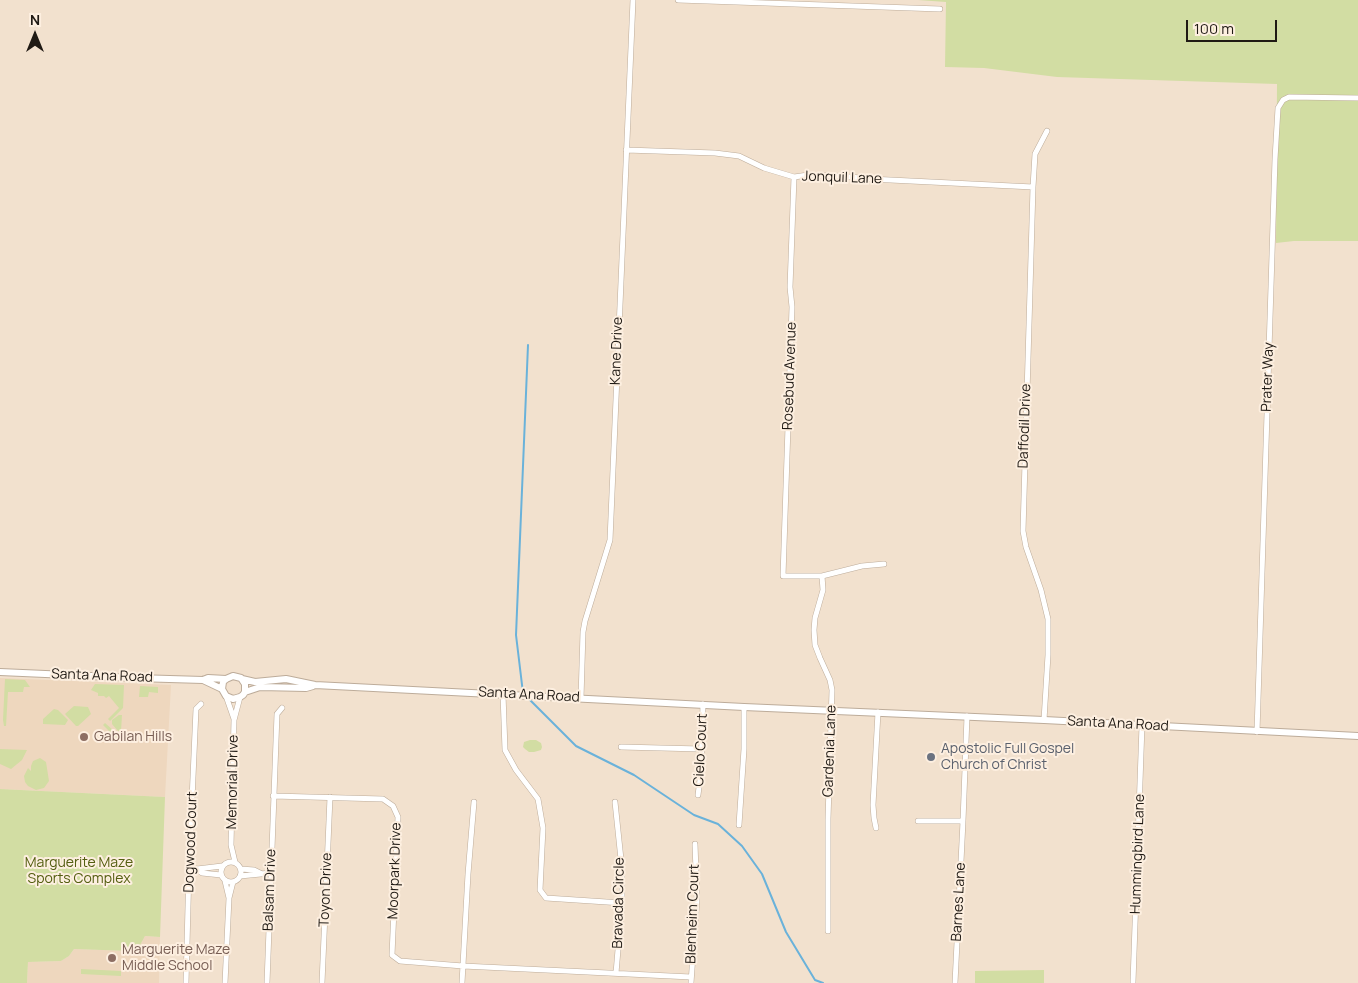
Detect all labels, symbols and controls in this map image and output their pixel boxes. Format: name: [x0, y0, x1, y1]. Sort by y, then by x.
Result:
north arrow: [10, 10, 60, 60]
text: N: [30, 10, 40, 29]
scale bar: [1188, 10, 1279, 42]
text: 100 m: [1194, 18, 1234, 39]
street label: Jonquil Lane: [802, 168, 882, 188]
street label: Kane Drive: [607, 317, 627, 385]
street label: Rosebud Avenue: [780, 322, 800, 430]
street label: Prater Way: [1258, 342, 1278, 412]
street label: Daffodil Drive: [1015, 383, 1035, 469]
street label: Santa Ana Road: [51, 666, 153, 686]
street label: Santa Ana Road: [478, 684, 580, 706]
street label: Gardenia Lane: [820, 705, 840, 797]
street label: Cielo Court: [691, 713, 711, 787]
street label: Santa Ana Road: [1067, 713, 1169, 735]
place label: Gabilan Hills: [94, 729, 172, 745]
marker: Gabilan Hills: [78, 731, 90, 743]
street label: Memorial Drive: [224, 734, 242, 830]
place label: Apostolic Full Gospel Church of Christ: [941, 741, 1074, 774]
marker: Apostolic Full Gospel Church of Christ: [925, 751, 937, 763]
street label: Dogwood Court: [181, 791, 201, 893]
street label: Hummingbird Lane: [1128, 794, 1148, 914]
street label: Moorpark Drive: [385, 822, 405, 920]
street label: Balsam Drive: [260, 849, 280, 931]
street label: Toyon Drive: [316, 852, 336, 928]
park label: Marguerite Maze Sports Complex: [25, 855, 133, 888]
street label: Bravada Circle: [610, 857, 628, 949]
street label: Barnes Lane: [949, 862, 969, 942]
street label: Blenheim Court: [683, 864, 703, 964]
place label: Marguerite Maze Middle School: [122, 942, 230, 974]
marker: Marguerite Maze Middle School: [106, 952, 118, 964]

